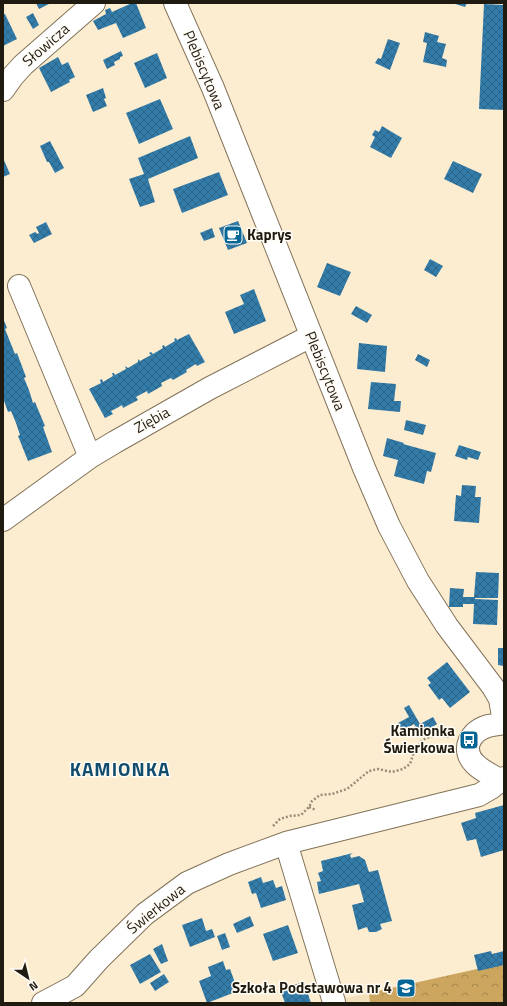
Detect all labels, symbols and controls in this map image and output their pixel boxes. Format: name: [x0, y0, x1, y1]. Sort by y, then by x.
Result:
street label: Słowicza: [17, 17, 75, 72]
street label: Plebiscytowa: [177, 27, 232, 113]
place label: Kaprys: [247, 223, 292, 246]
cafe icon: Kaprys: [222, 224, 244, 246]
street label: Plebiscytowa: [299, 328, 352, 414]
street label: Ziębia: [130, 400, 174, 439]
place label: Kamionka Świerkowa: [383, 719, 455, 759]
bus stop icon: Kamionka Świerkowa: [458, 729, 480, 751]
district label: KAMIONKA: [70, 754, 170, 783]
street label: Świerkowa: [122, 878, 190, 939]
north arrow: [8, 958, 48, 998]
place label: Szkoła Podstawowa nr 4: [232, 976, 392, 999]
text: N: [26, 977, 41, 995]
school or university icon: Szkoła Podstawowa nr 4: [395, 977, 417, 999]

